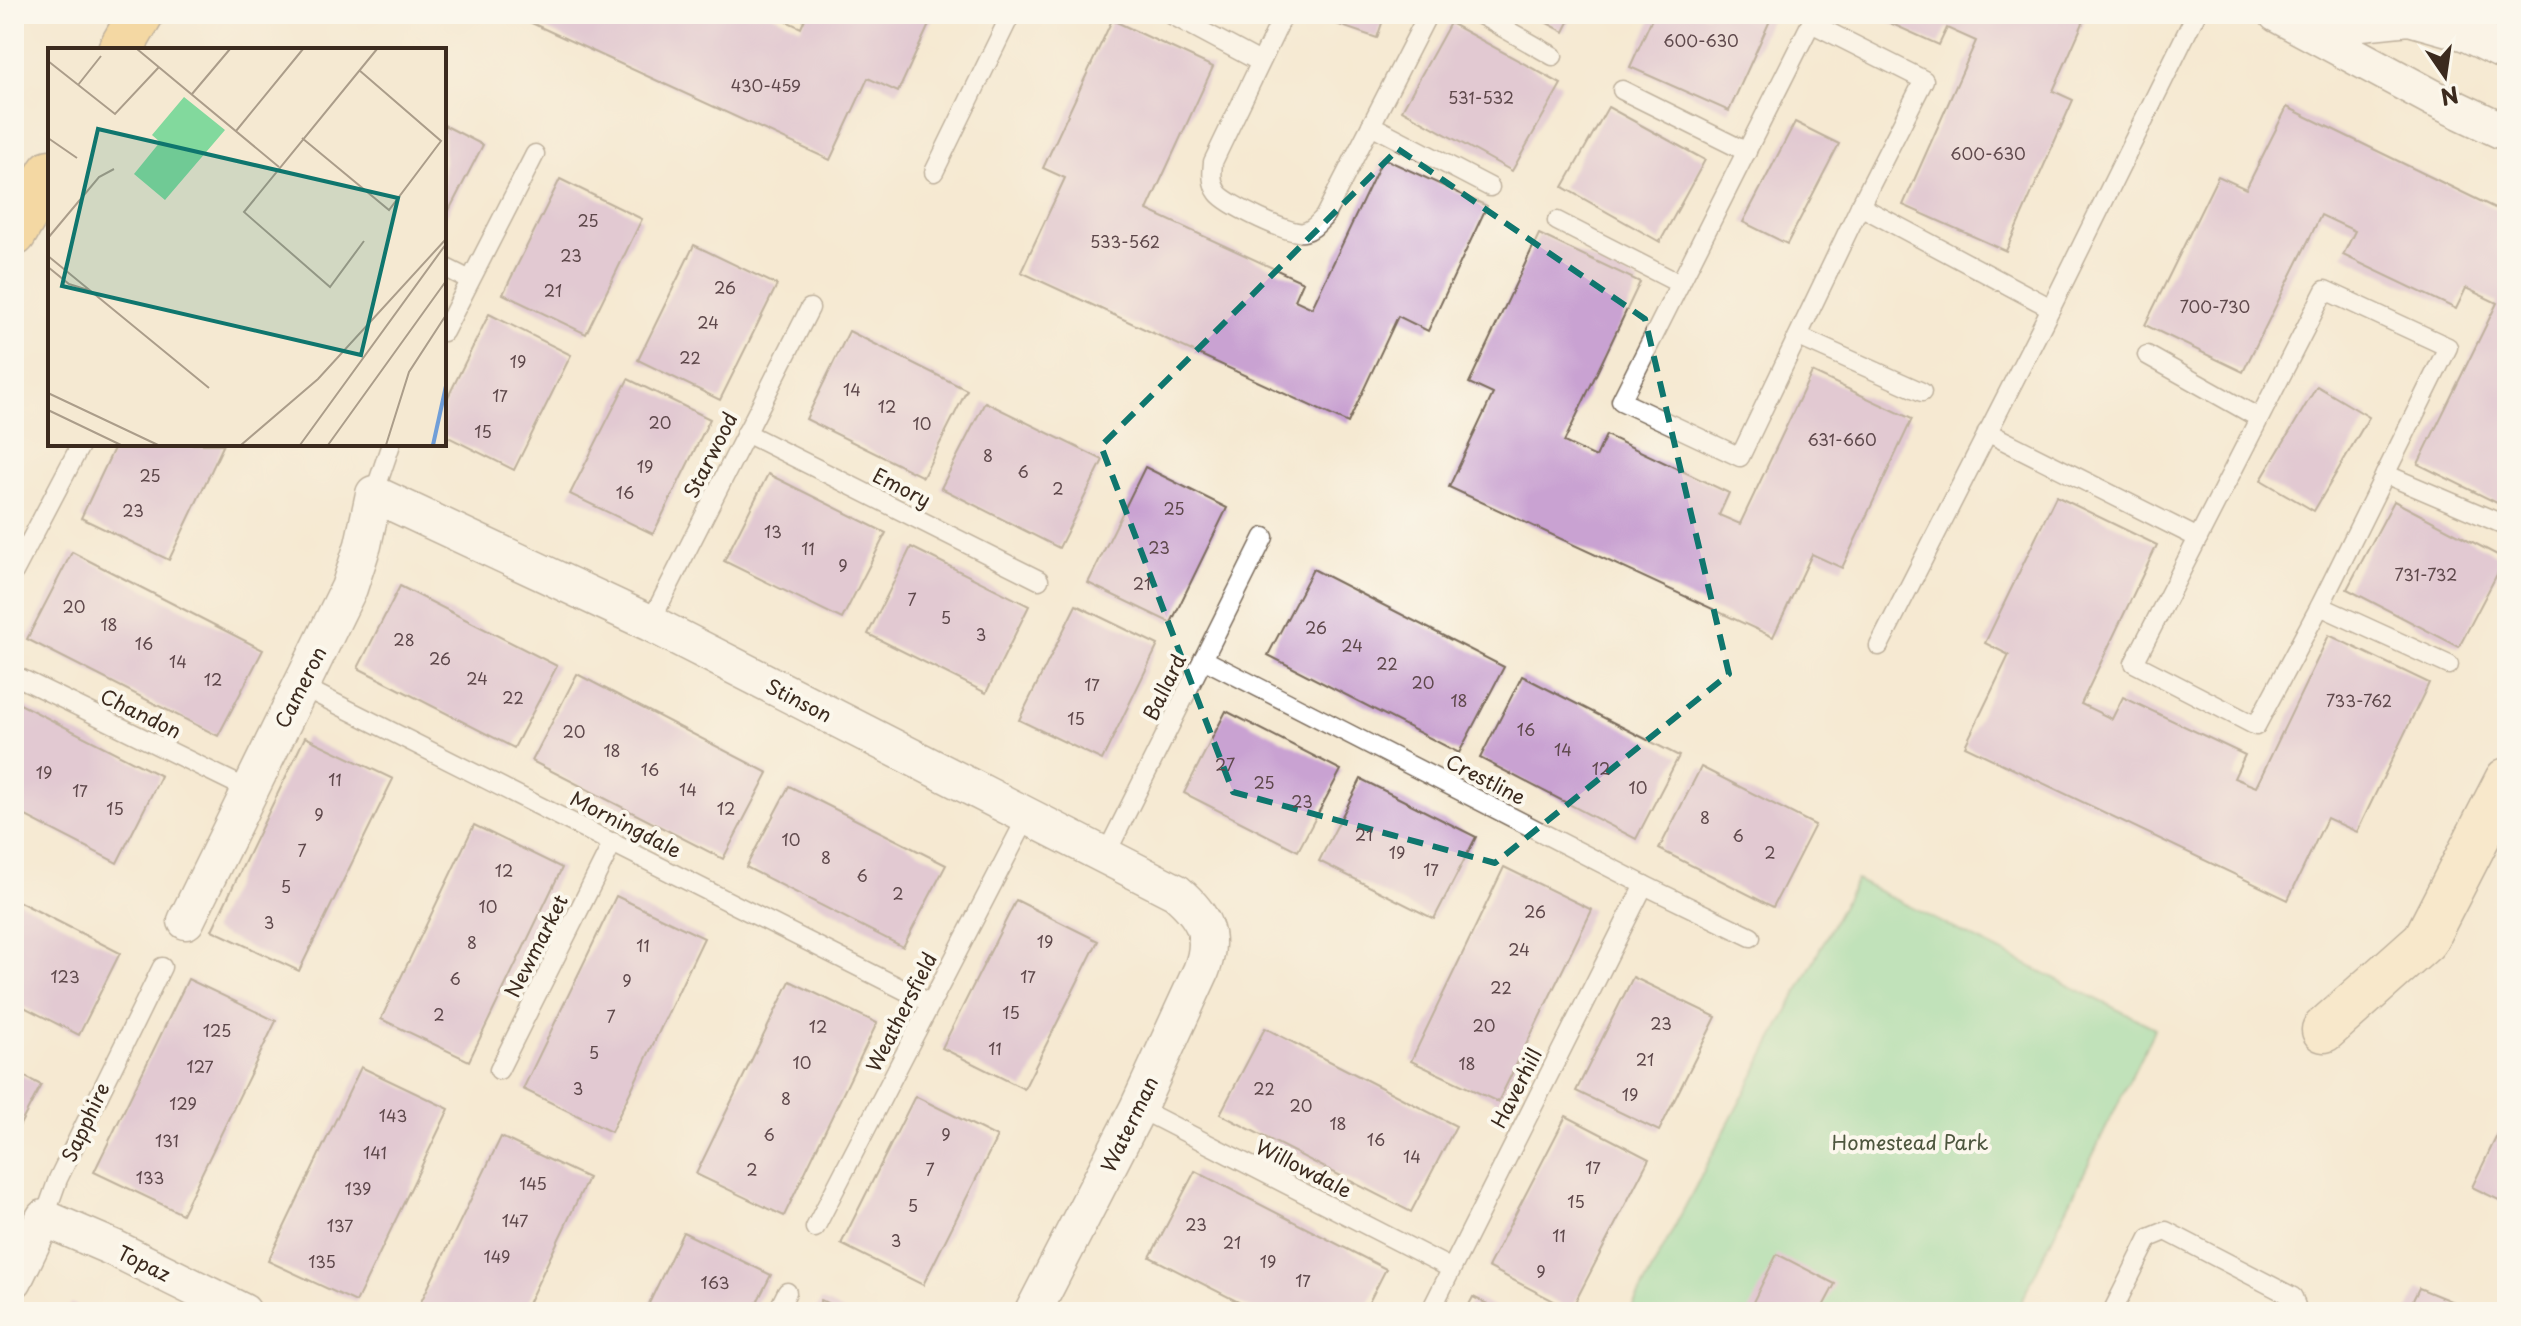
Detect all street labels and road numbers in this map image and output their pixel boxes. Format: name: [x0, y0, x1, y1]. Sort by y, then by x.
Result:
street label: Starwood: [676, 407, 744, 503]
street label: Emory: [868, 460, 936, 514]
street label: Cameron: [267, 641, 333, 733]
street label: Ballard: [1135, 649, 1193, 725]
street label: Stinson: [761, 671, 837, 729]
street label: Chandon: [95, 680, 187, 746]
street label: Crestline: [1441, 746, 1531, 812]
street label: Morningdale: [565, 783, 687, 865]
street label: Newmarket: [497, 889, 575, 1003]
street label: Weathersfield: [858, 947, 944, 1077]
street label: Haverhill: [1483, 1043, 1549, 1133]
street label: Waterman: [1093, 1071, 1165, 1177]
street label: Sapphire: [53, 1077, 117, 1167]
street label: Willowdale: [1251, 1131, 1357, 1205]
street label: Topaz: [112, 1237, 176, 1289]

